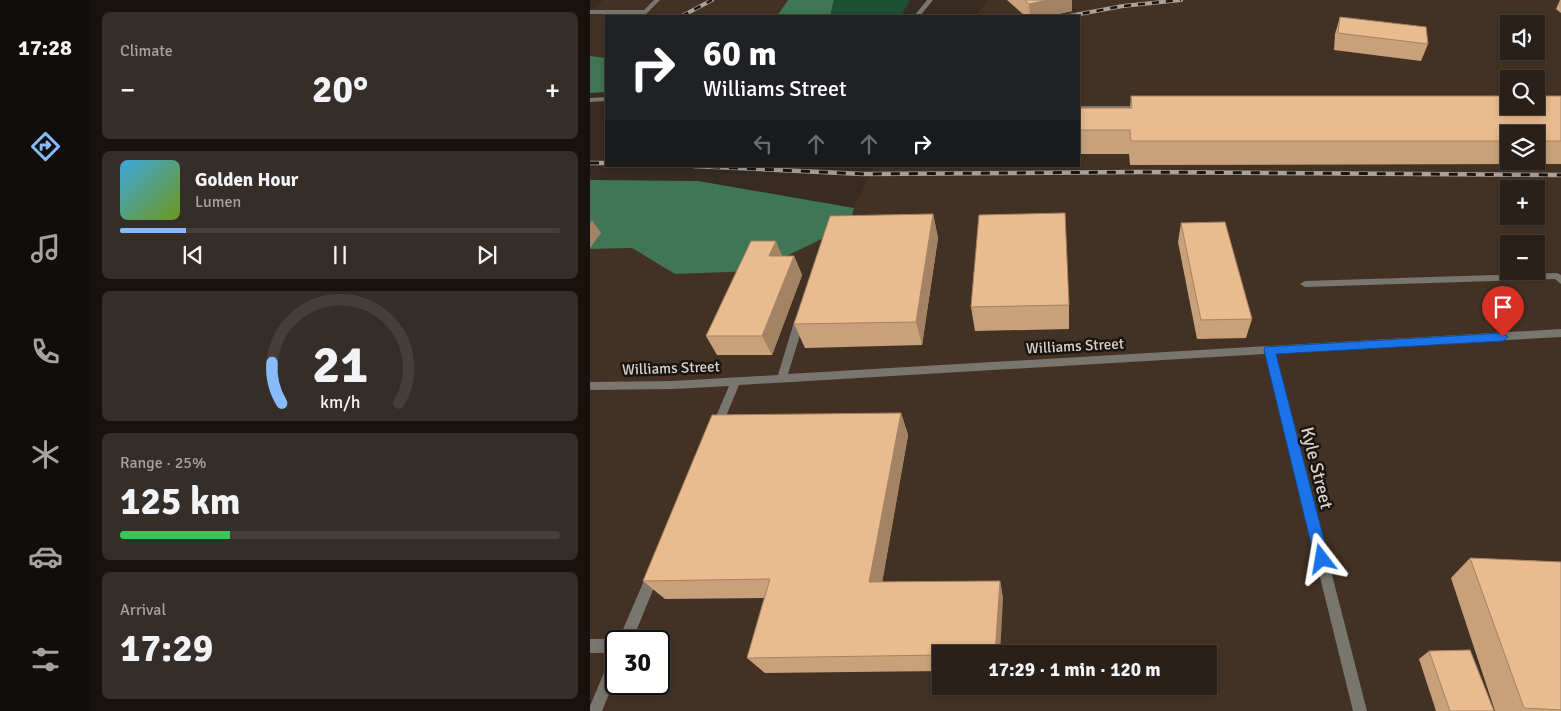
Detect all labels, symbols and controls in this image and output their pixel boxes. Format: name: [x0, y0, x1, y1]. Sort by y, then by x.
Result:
map controls: [1500, 15, 1545, 280]
button: sound: [1500, 15, 1545, 60]
text: 60 m: [703, 32, 777, 75]
text: 17:28: [18, 34, 72, 61]
icon: right: [620, 35, 685, 100]
text: Climate: [120, 41, 173, 61]
text: 20°: [312, 66, 368, 113]
button: search: [1500, 70, 1545, 115]
text: −: [120, 73, 135, 107]
text: +: [545, 73, 560, 107]
text: Williams Street: [703, 75, 847, 102]
button: layers: [1500, 125, 1545, 170]
icon: directions: [28, 129, 63, 164]
icon: left: [749, 130, 777, 158]
icon: ahead: [802, 130, 830, 158]
icon: ahead: [855, 130, 883, 158]
icon: right: [908, 130, 936, 158]
text: Golden Hour: [195, 168, 298, 192]
button: +: [1500, 180, 1545, 225]
text: Lumen: [195, 192, 241, 212]
icon: music: [28, 231, 63, 266]
button: −: [1500, 235, 1545, 280]
icon: previous: [179, 241, 207, 269]
icon: pause: [326, 241, 354, 269]
icon: next: [473, 241, 501, 269]
pin: [1482, 286, 1524, 337]
icon: arrive: [1489, 293, 1517, 321]
text: 21: [312, 333, 368, 397]
icon: phone: [28, 334, 63, 369]
street label: Williams Street: [1026, 334, 1124, 358]
street label: Williams Street: [622, 357, 720, 379]
text: km/h: [320, 391, 360, 413]
street label: Kyle Street: [1296, 425, 1338, 511]
icon: climate: [28, 437, 63, 472]
text: Range · 25%: [120, 453, 206, 473]
text: 125 km: [120, 478, 241, 525]
position arrow: [1295, 532, 1347, 584]
icon: car: [28, 539, 63, 574]
text: Arrival: [120, 600, 166, 620]
text: 17:29: [120, 625, 213, 672]
speed limit sign: 30: [605, 630, 670, 695]
icon: filters: [28, 642, 63, 677]
text: 17:29 · 1 min · 120 m: [988, 658, 1161, 682]

